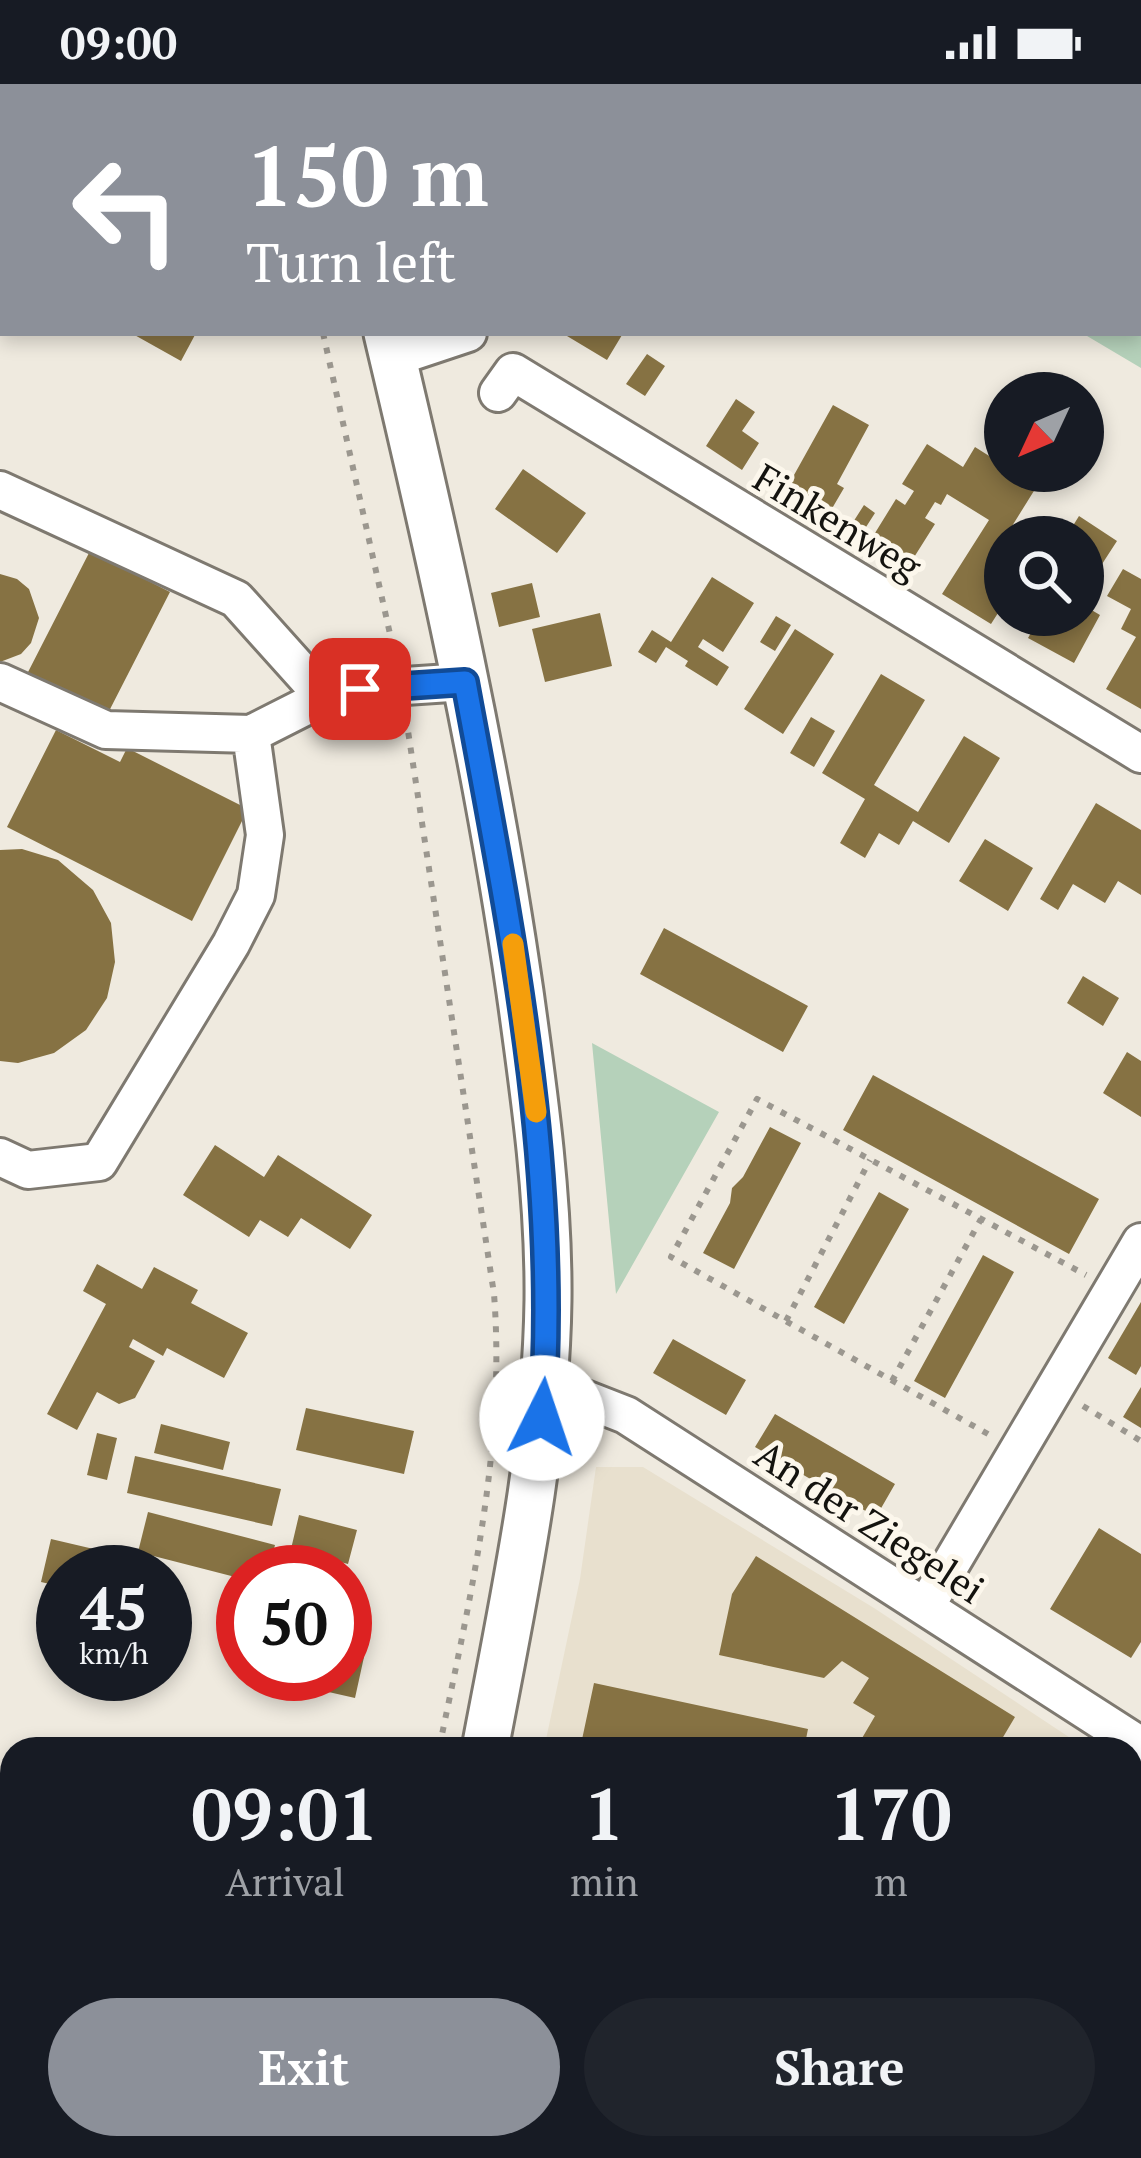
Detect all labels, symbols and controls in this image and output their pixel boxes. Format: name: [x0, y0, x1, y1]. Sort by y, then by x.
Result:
text: 09:00: [60, 12, 177, 72]
text: 150 m: [246, 119, 489, 230]
icon: left: [48, 132, 204, 288]
text: Turn left: [246, 226, 456, 297]
north arrow: [984, 372, 1104, 492]
map controls: [984, 372, 1104, 636]
street label: Finkenweg: [745, 451, 932, 592]
button: search: [984, 516, 1104, 636]
pin: [309, 638, 411, 740]
icon: arrive: [327, 656, 393, 722]
position arrow: [479, 1355, 605, 1481]
street label: An der Ziegelei: [745, 1427, 995, 1615]
speed limit sign: 50: [216, 1545, 372, 1701]
text: 45: [80, 1568, 148, 1647]
text: km/h: [79, 1633, 149, 1673]
text: 09:01: [191, 1765, 379, 1861]
text: 1: [584, 1765, 625, 1861]
text: 170: [830, 1765, 952, 1861]
text: Arrival: [225, 1855, 345, 1907]
text: min: [570, 1855, 638, 1907]
text: m: [874, 1855, 908, 1907]
button: Exit: [48, 1998, 560, 2136]
button: Share: [584, 1998, 1095, 2136]

